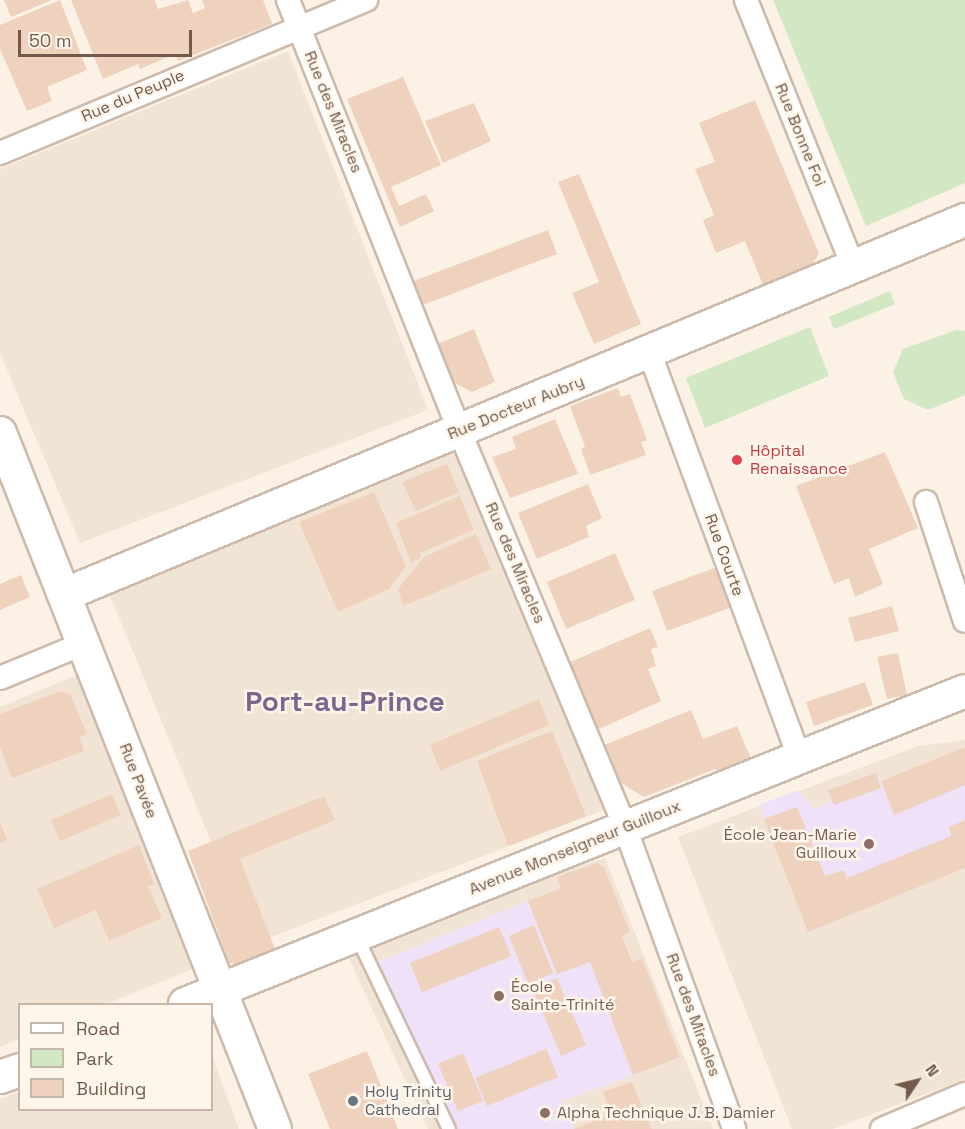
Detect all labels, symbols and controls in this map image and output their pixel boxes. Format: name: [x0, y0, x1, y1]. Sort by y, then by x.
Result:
scale bar: [21, 18, 195, 56]
text: 50 m: [29, 29, 71, 52]
street label: Rue des Miracles: [300, 48, 366, 176]
street label: Rue du Peuple: [79, 66, 187, 126]
street label: Rue Bonne Foi: [771, 81, 829, 189]
street label: Rue Docteur Aubry: [445, 372, 587, 444]
place label: Hôpital Renaissance: [750, 441, 847, 479]
marker: Hôpital Renaissance: [728, 451, 746, 469]
street label: Rue des Miracles: [481, 500, 549, 626]
street label: Rue Courte: [700, 511, 748, 599]
district label: Port-au-Prince: [245, 684, 445, 718]
street label: Rue Pavée: [115, 741, 161, 821]
street label: Avenue Monseigneur Guilloux: [466, 797, 684, 899]
place label: École Jean-Marie Guilloux: [724, 825, 857, 863]
marker: École Jean-Marie Guilloux: [862, 837, 876, 851]
street label: Rue des Miracles: [662, 951, 724, 1079]
place label: École Sainte-Trinité: [511, 977, 614, 1015]
marker: École Sainte-Trinité: [492, 989, 506, 1003]
legend: [18, 1003, 213, 1111]
text: Road: [76, 1017, 120, 1040]
text: Park: [76, 1047, 113, 1070]
north arrow: [887, 1051, 947, 1111]
text: N: [920, 1060, 944, 1081]
text: Building: [76, 1077, 146, 1100]
place label: Holy Trinity Cathedral: [365, 1082, 452, 1120]
marker: Holy Trinity Cathedral: [346, 1094, 360, 1108]
place label: Alpha Technique J. B. Damier: [557, 1103, 777, 1123]
marker: Alpha Technique J. B. Damier: [538, 1106, 552, 1120]

